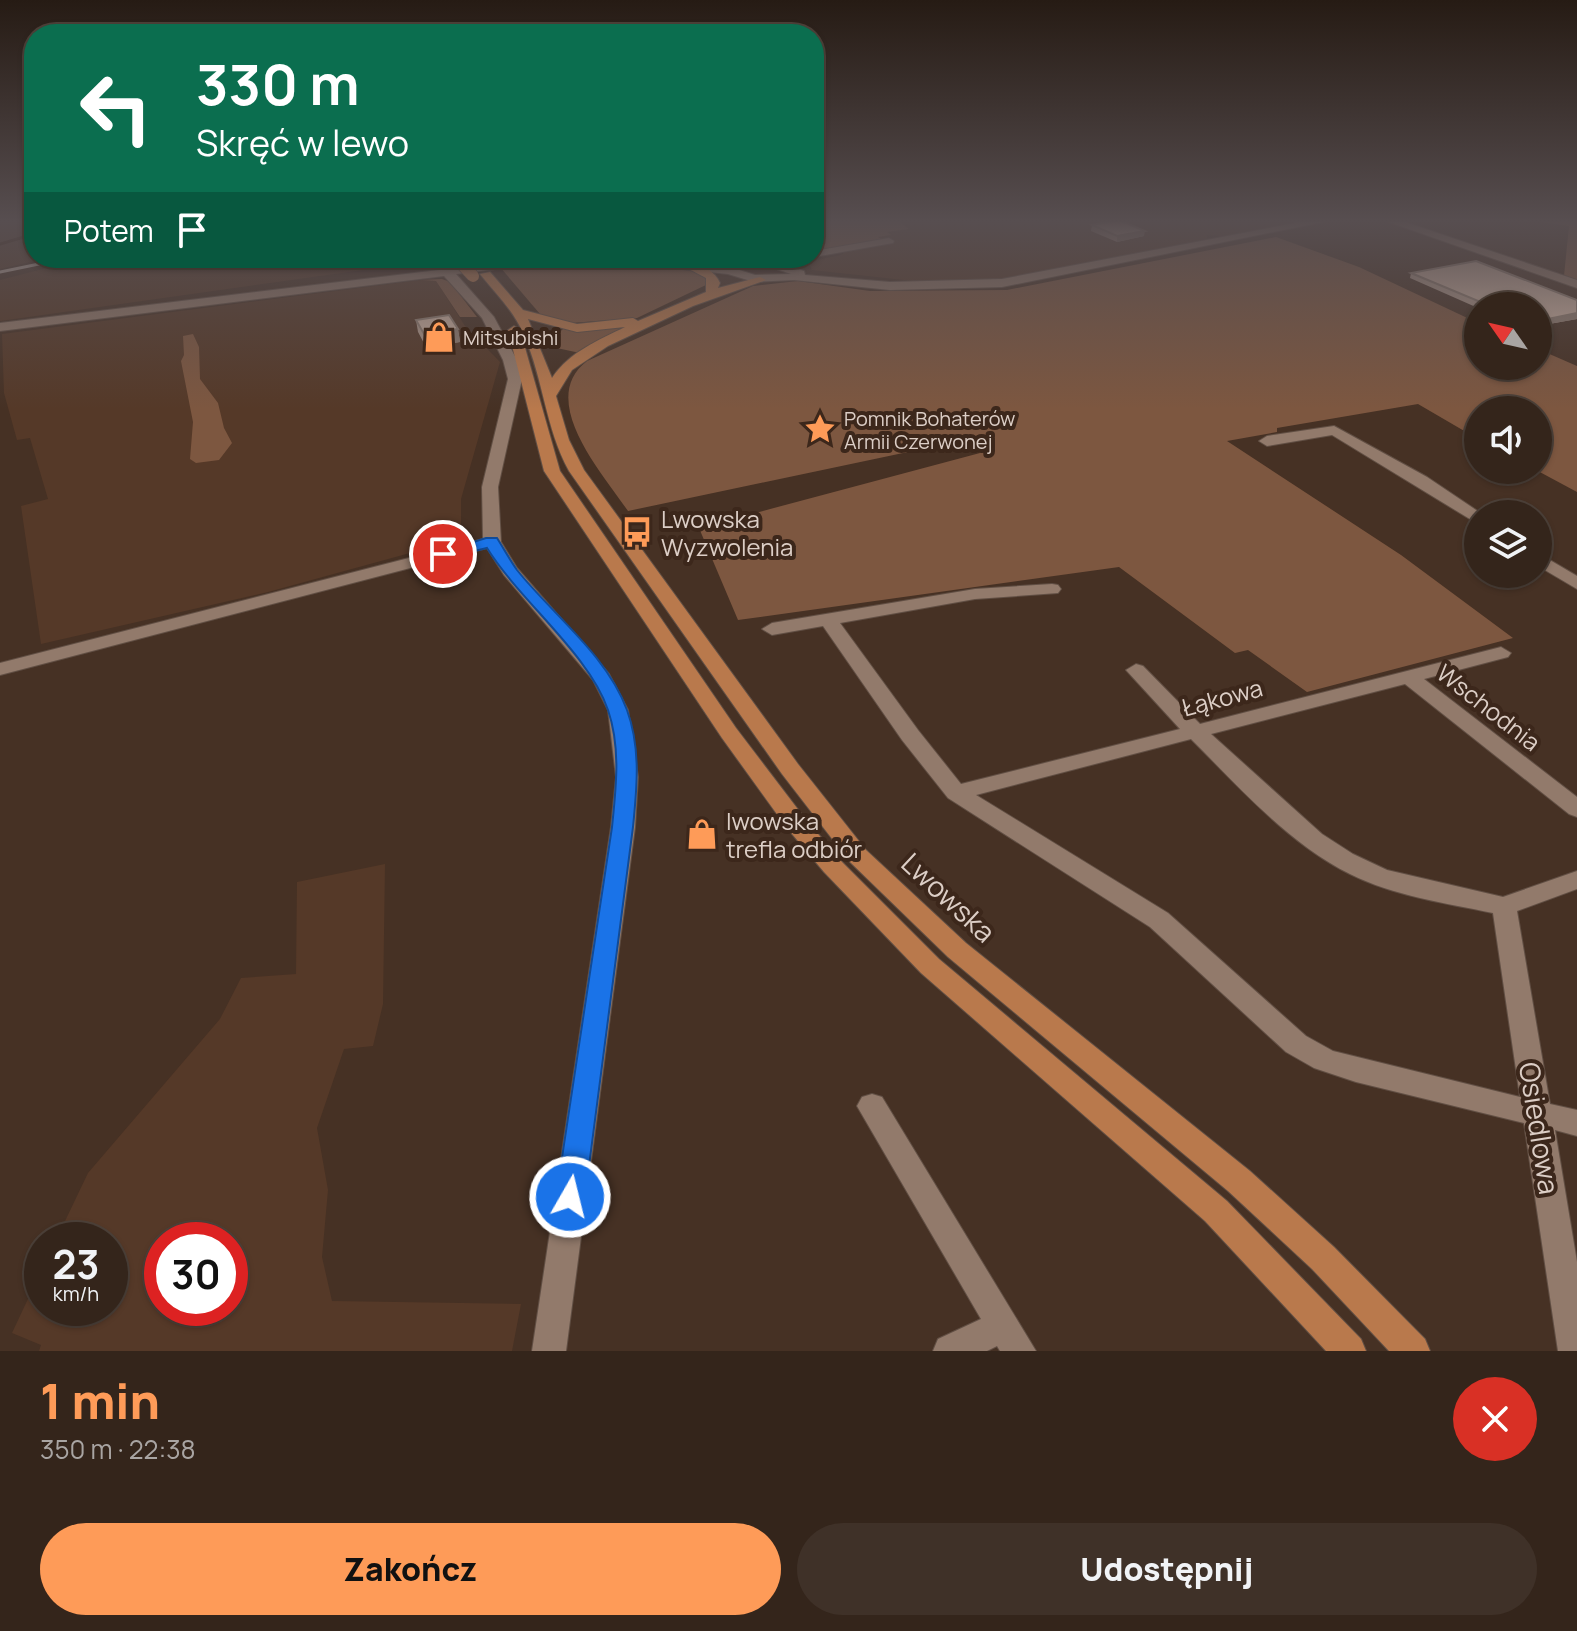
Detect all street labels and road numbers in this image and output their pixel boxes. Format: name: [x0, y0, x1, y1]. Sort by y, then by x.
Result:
street label: Wschodnia: [1430, 656, 1548, 758]
street label: Łąkowa: [1178, 670, 1266, 724]
street label: Lwowska: [894, 844, 1004, 950]
street label: Osiedlowa: [1511, 1059, 1569, 1197]

